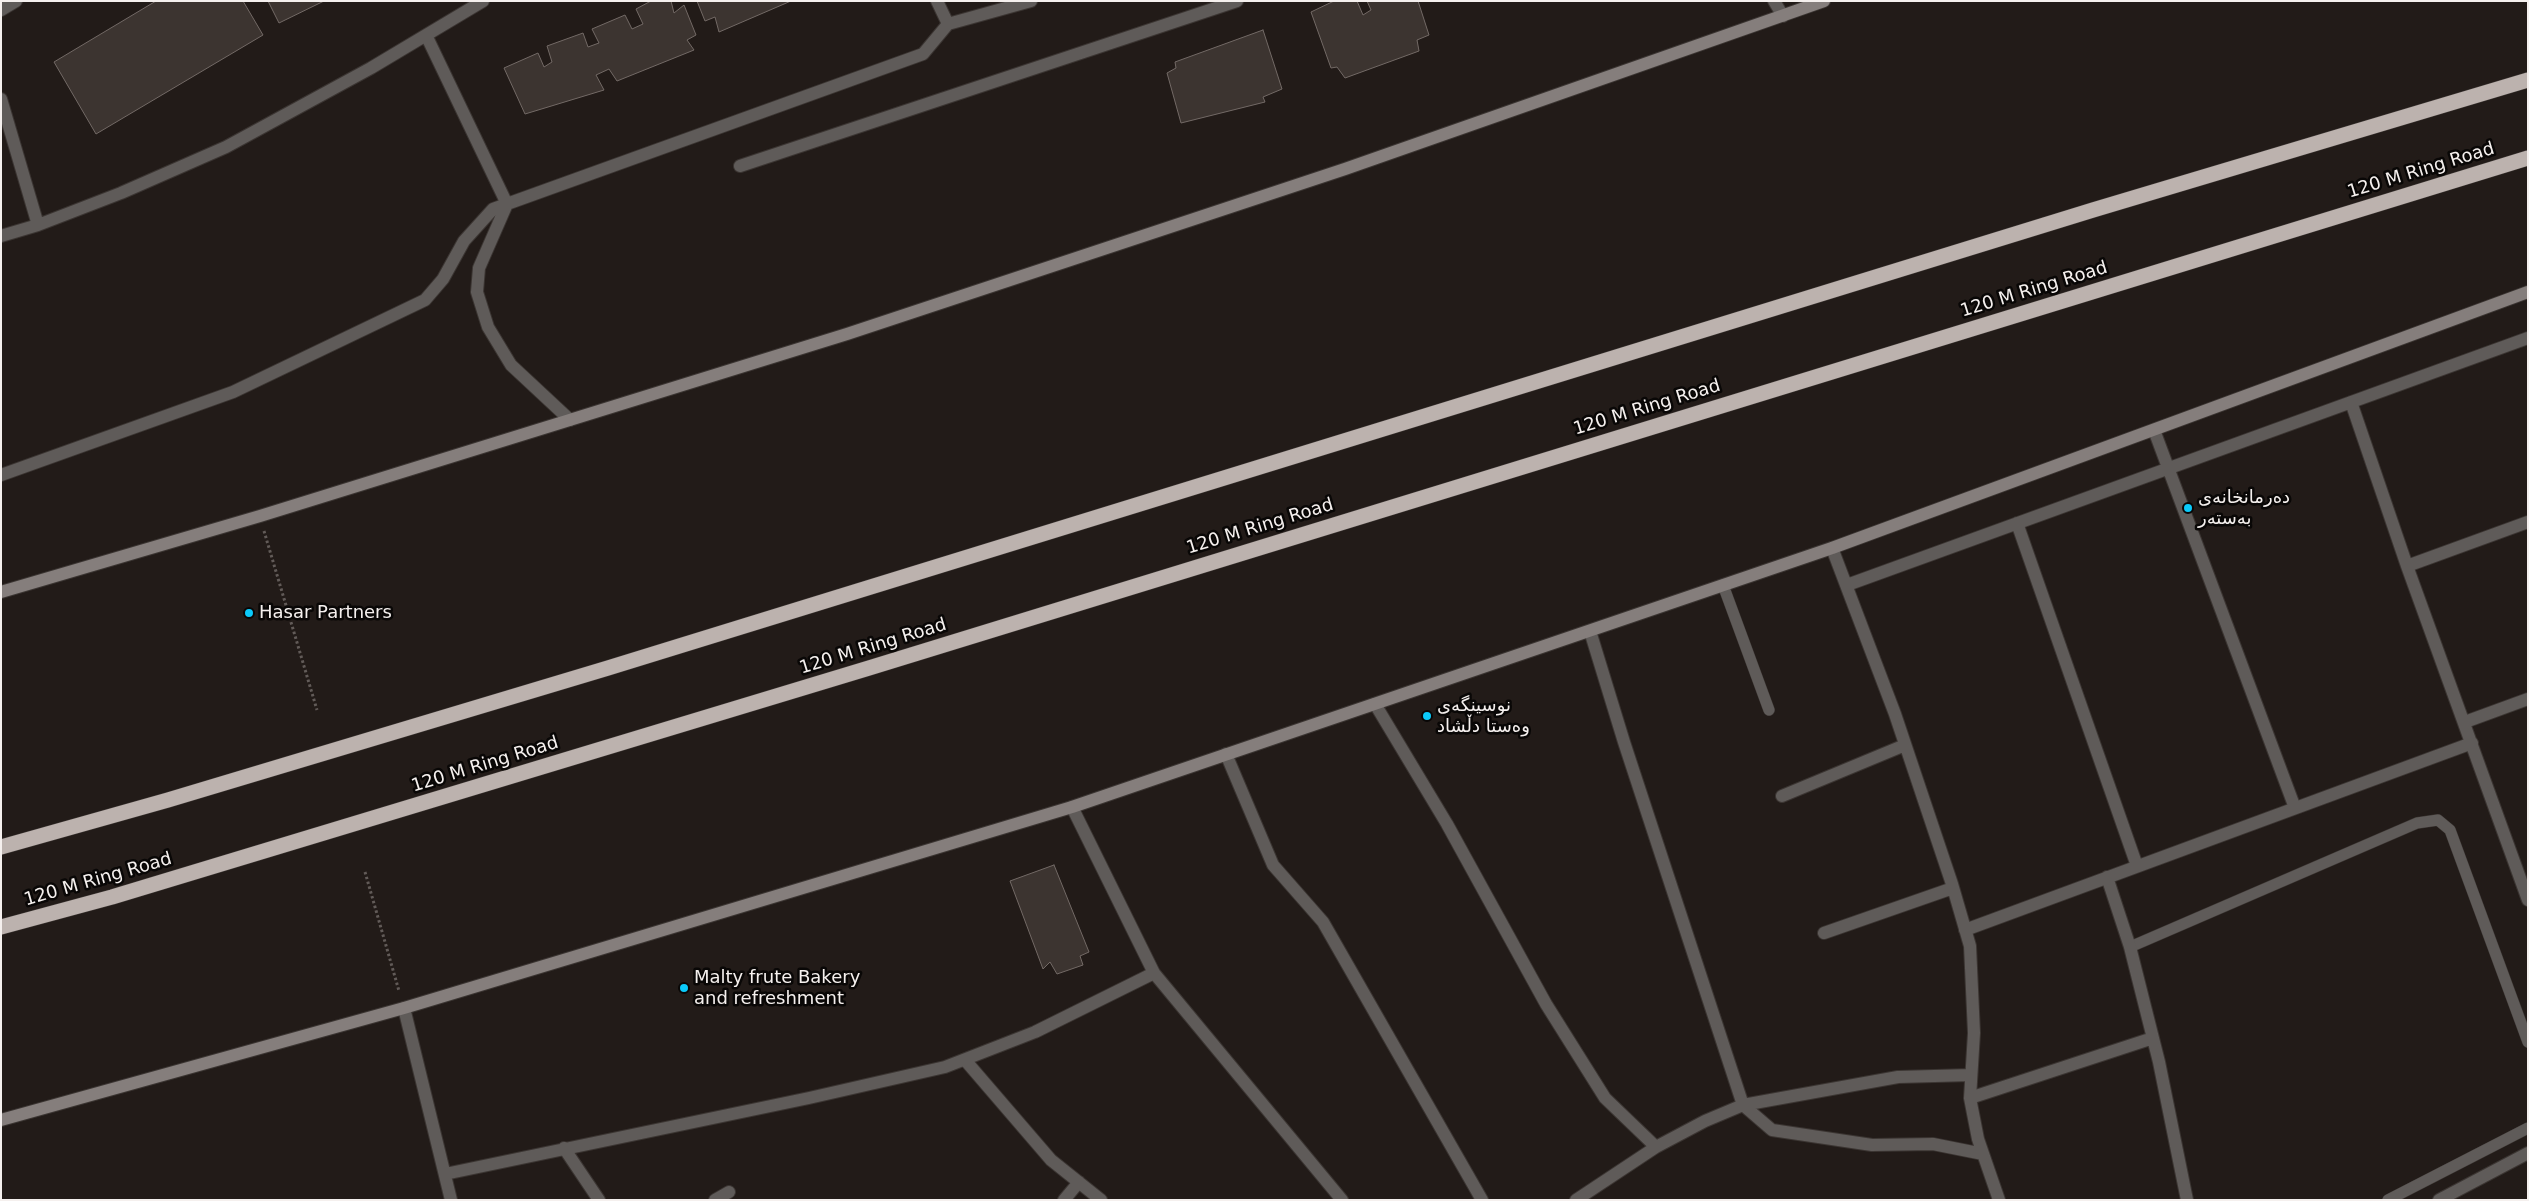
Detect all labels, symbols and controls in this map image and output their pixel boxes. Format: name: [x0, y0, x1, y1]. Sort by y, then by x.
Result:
street label: 120 M Ring Road: [2345, 138, 2497, 204]
street label: 120 M Ring Road: [1958, 257, 2110, 323]
street label: 120 M Ring Road: [1571, 375, 1723, 441]
place label: دەرمانخانەی بەستەر: [2198, 487, 2290, 530]
street label: 120 M Ring Road: [1184, 494, 1336, 560]
marker: دەرمانخانەی بەستەر: [2182, 502, 2194, 514]
place label: Hasar Partners: [259, 602, 392, 624]
marker: Hasar Partners: [243, 607, 255, 619]
street label: 120 M Ring Road: [797, 614, 949, 680]
place label: نوسینگەی وەستا دڵشاد: [1437, 695, 1530, 738]
marker: نوسینگەی وەستا دڵشاد: [1421, 710, 1433, 722]
street label: 120 M Ring Road: [409, 732, 561, 798]
street label: 120 M Ring Road: [22, 849, 174, 911]
place label: Malty frute Bakery and refreshment: [694, 967, 860, 1010]
marker: Malty frute Bakery and refreshment: [678, 982, 690, 994]

